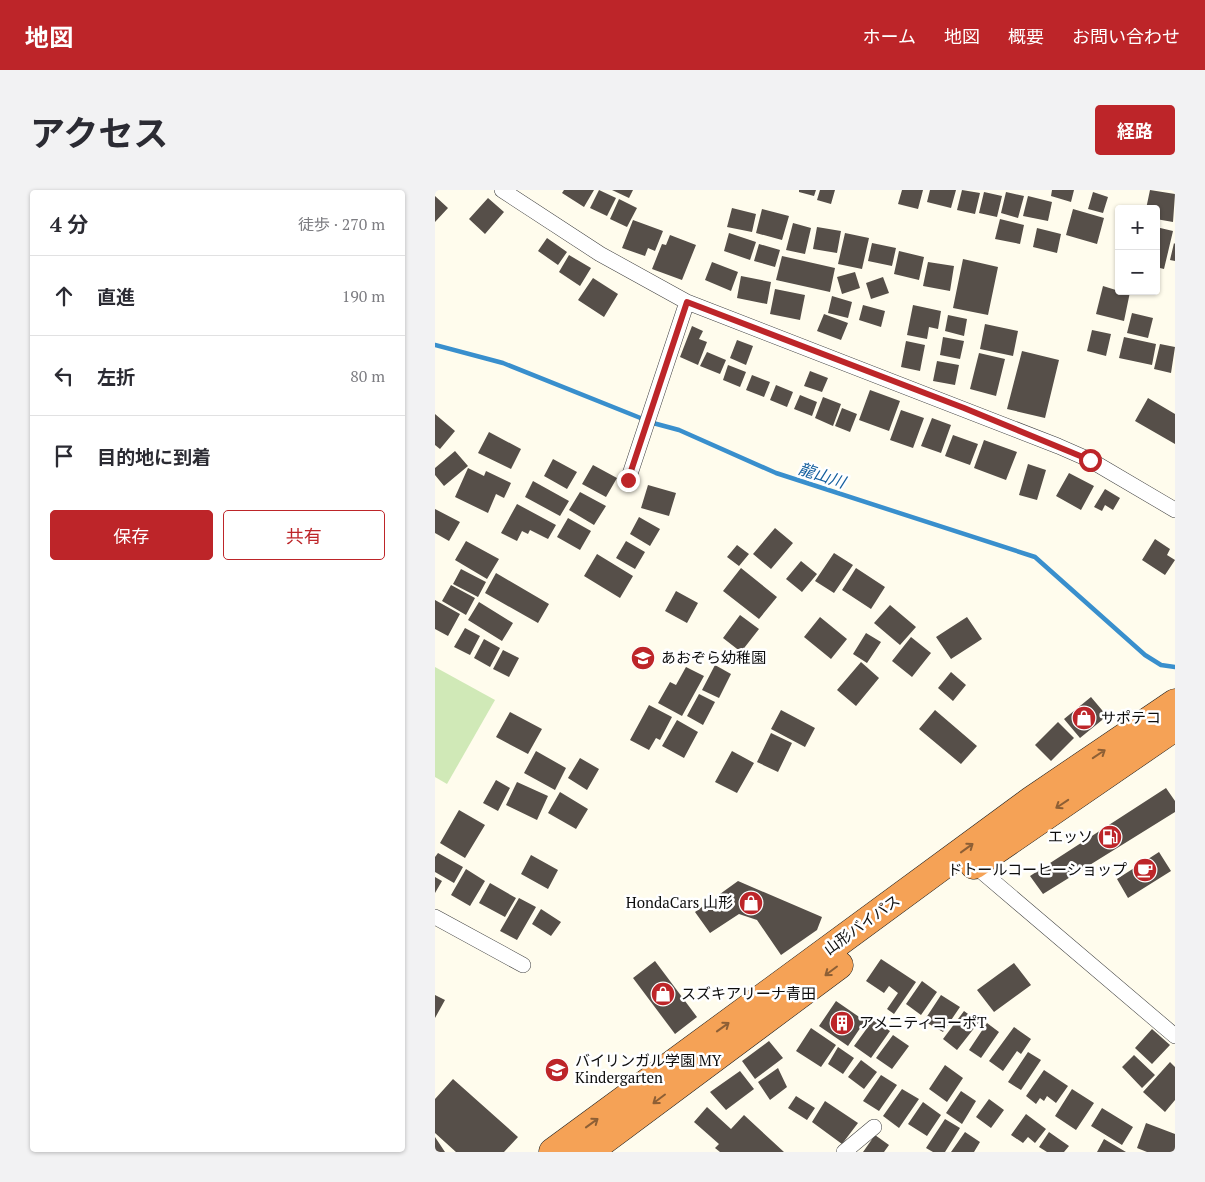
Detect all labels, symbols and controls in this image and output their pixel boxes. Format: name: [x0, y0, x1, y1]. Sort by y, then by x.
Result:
text: 地図: [25, 21, 73, 53]
text: ホーム: [863, 24, 916, 48]
text: 地図: [944, 24, 980, 48]
text: 概要: [1008, 24, 1044, 48]
text: お問い合わせ: [1072, 24, 1180, 48]
button: 経路: [1095, 105, 1175, 155]
text: アクセス: [30, 110, 168, 156]
map controls: [1115, 205, 1160, 295]
button: +: [1115, 205, 1160, 250]
text: 4 分: [50, 210, 89, 238]
text: 徒歩 · 270 m: [298, 213, 385, 235]
button: −: [1115, 250, 1160, 295]
icon: ahead: [50, 282, 78, 310]
text: 直進: [97, 284, 135, 309]
text: 190 m: [342, 285, 385, 307]
icon: left: [50, 362, 78, 390]
text: 左折: [97, 364, 135, 389]
text: 80 m: [350, 365, 385, 387]
icon: arrive: [50, 442, 78, 470]
text: 目的地に到着: [97, 444, 211, 469]
route start: [1079, 449, 1102, 472]
water label: 龍山川: [796, 457, 850, 493]
route end: [617, 469, 640, 492]
button: 保存: [50, 510, 213, 560]
button: 共有: [223, 510, 385, 560]
school or university icon: あおぞら幼稚園: [630, 645, 656, 671]
place label: あおぞら幼稚園: [661, 647, 766, 667]
shop icon: サポテコ: [1071, 705, 1097, 731]
place label: サポテコ: [1101, 707, 1161, 727]
one-way arrow: [1092, 749, 1106, 759]
one-way arrow: [1056, 799, 1070, 809]
fuel station icon: エッソ: [1097, 824, 1123, 850]
place label: エッソ: [1048, 826, 1093, 846]
one-way arrow: [960, 843, 974, 853]
cafe icon: ドトールコーヒーショップ: [1132, 857, 1158, 883]
place label: ドトールコーヒーショップ: [948, 859, 1127, 879]
shop icon: HondaCars 山形: [738, 890, 764, 916]
street label: 山形バイパス: [819, 890, 904, 959]
place label: HondaCars 山形: [626, 892, 733, 912]
one-way arrow: [825, 965, 838, 976]
shop icon: スズキアリーナ青田: [650, 981, 676, 1007]
place label: スズキアリーナ青田: [681, 983, 816, 1003]
building icon: アメニティコーポT: [829, 1010, 855, 1036]
place label: アメニティコーポT: [859, 1012, 987, 1032]
one-way arrow: [716, 1022, 730, 1032]
place label: バイリンガル学園 MY Kindergarten: [575, 1050, 722, 1087]
school or university icon: バイリンガル学園 MY Kindergarten: [544, 1057, 570, 1083]
one-way arrow: [652, 1094, 666, 1104]
one-way arrow: [585, 1118, 599, 1128]

